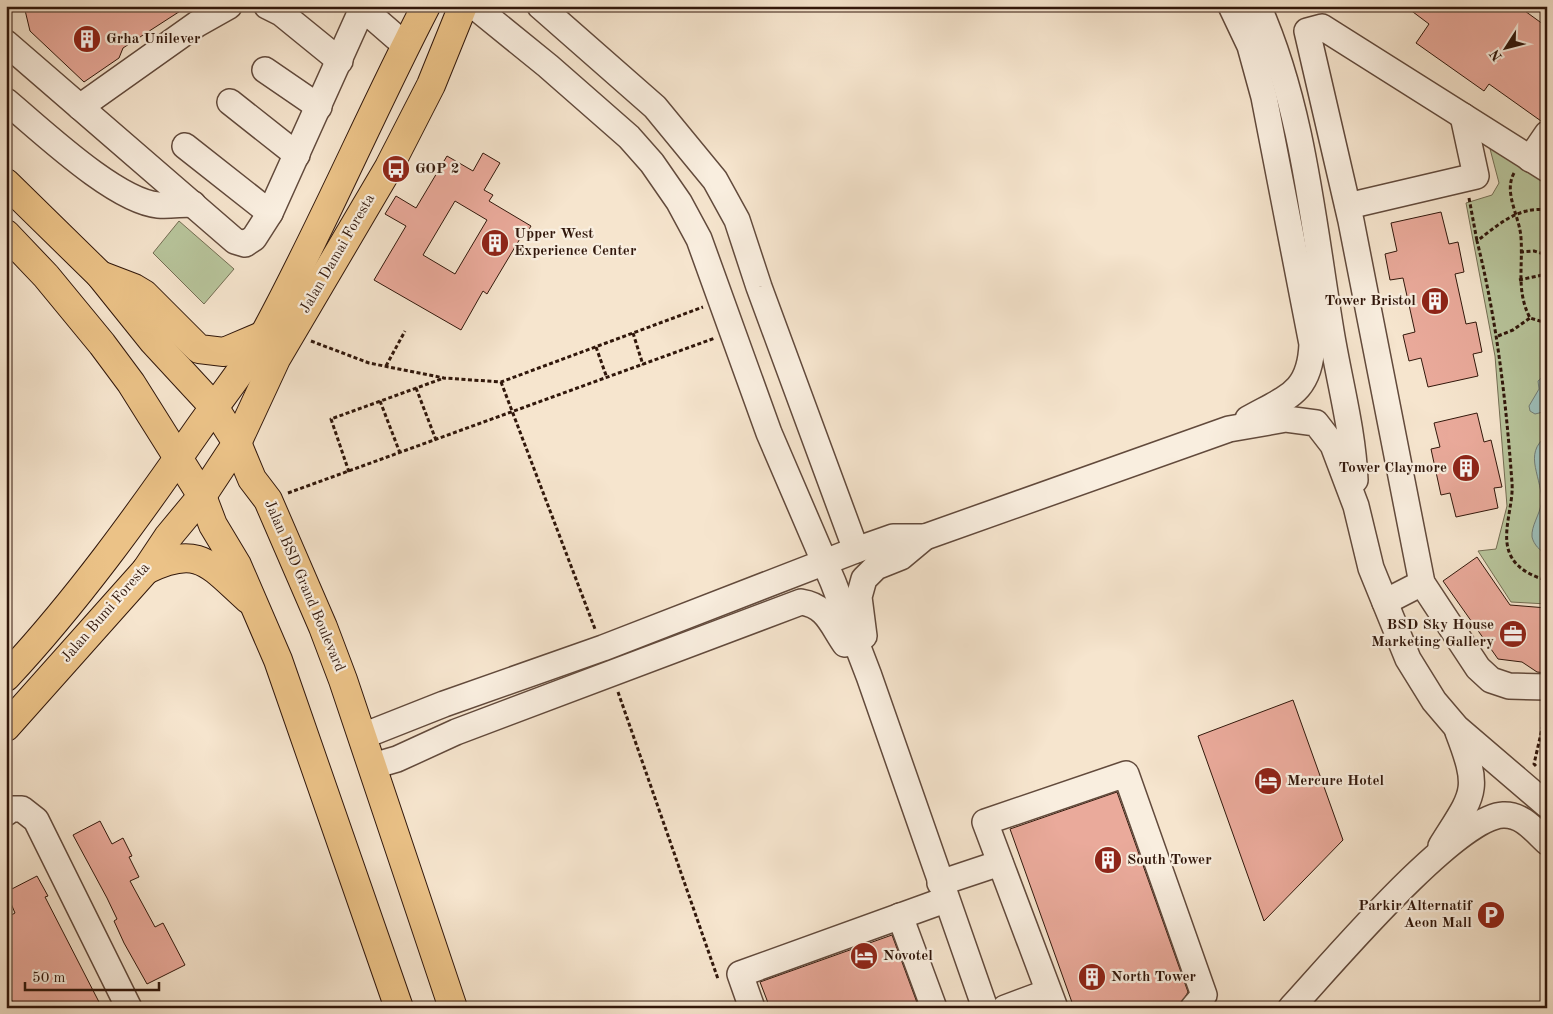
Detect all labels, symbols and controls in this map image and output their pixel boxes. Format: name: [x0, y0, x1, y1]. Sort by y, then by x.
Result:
north arrow: [1480, 22, 1530, 72]
building icon: Grha Unilever: [72, 24, 102, 54]
place label: Grha Unilever: [106, 32, 201, 47]
text: N: [1487, 46, 1505, 63]
bus stop icon: GOP 2: [381, 154, 411, 184]
place label: GOP 2: [415, 162, 459, 177]
street label: Jalan Damai Foresta: [298, 191, 378, 316]
place label: Upper West Experience Center: [514, 227, 637, 259]
building icon: Upper West Experience Center: [480, 228, 510, 258]
building icon: Tower Bristol: [1420, 286, 1450, 316]
place label: Tower Bristol: [1325, 294, 1416, 309]
building icon: Tower Claymore: [1451, 453, 1481, 483]
place label: Tower Claymore: [1339, 461, 1447, 476]
street label: Jalan BSD Grand Boulevard: [261, 498, 347, 674]
street label: Jalan Bumi Foresta: [59, 560, 154, 666]
place label: BSD Sky House Marketing Gallery: [1371, 618, 1494, 650]
office icon: BSD Sky House Marketing Gallery: [1498, 619, 1528, 649]
hotel icon: Mercure Hotel: [1253, 766, 1283, 796]
place label: Mercure Hotel: [1287, 774, 1384, 789]
building icon: South Tower: [1093, 845, 1123, 875]
place label: South Tower: [1127, 853, 1212, 868]
place label: Parkir Alternatif Aeon Mall: [1358, 899, 1474, 931]
parking icon: Parkir Alternatif Aeon Mall: [1476, 900, 1506, 930]
hotel icon: Novotel: [849, 941, 879, 971]
place label: Novotel: [883, 949, 933, 964]
scale bar: [25, 959, 159, 991]
building icon: North Tower: [1077, 962, 1107, 992]
place label: North Tower: [1111, 970, 1197, 985]
text: 50 m: [32, 971, 66, 986]

